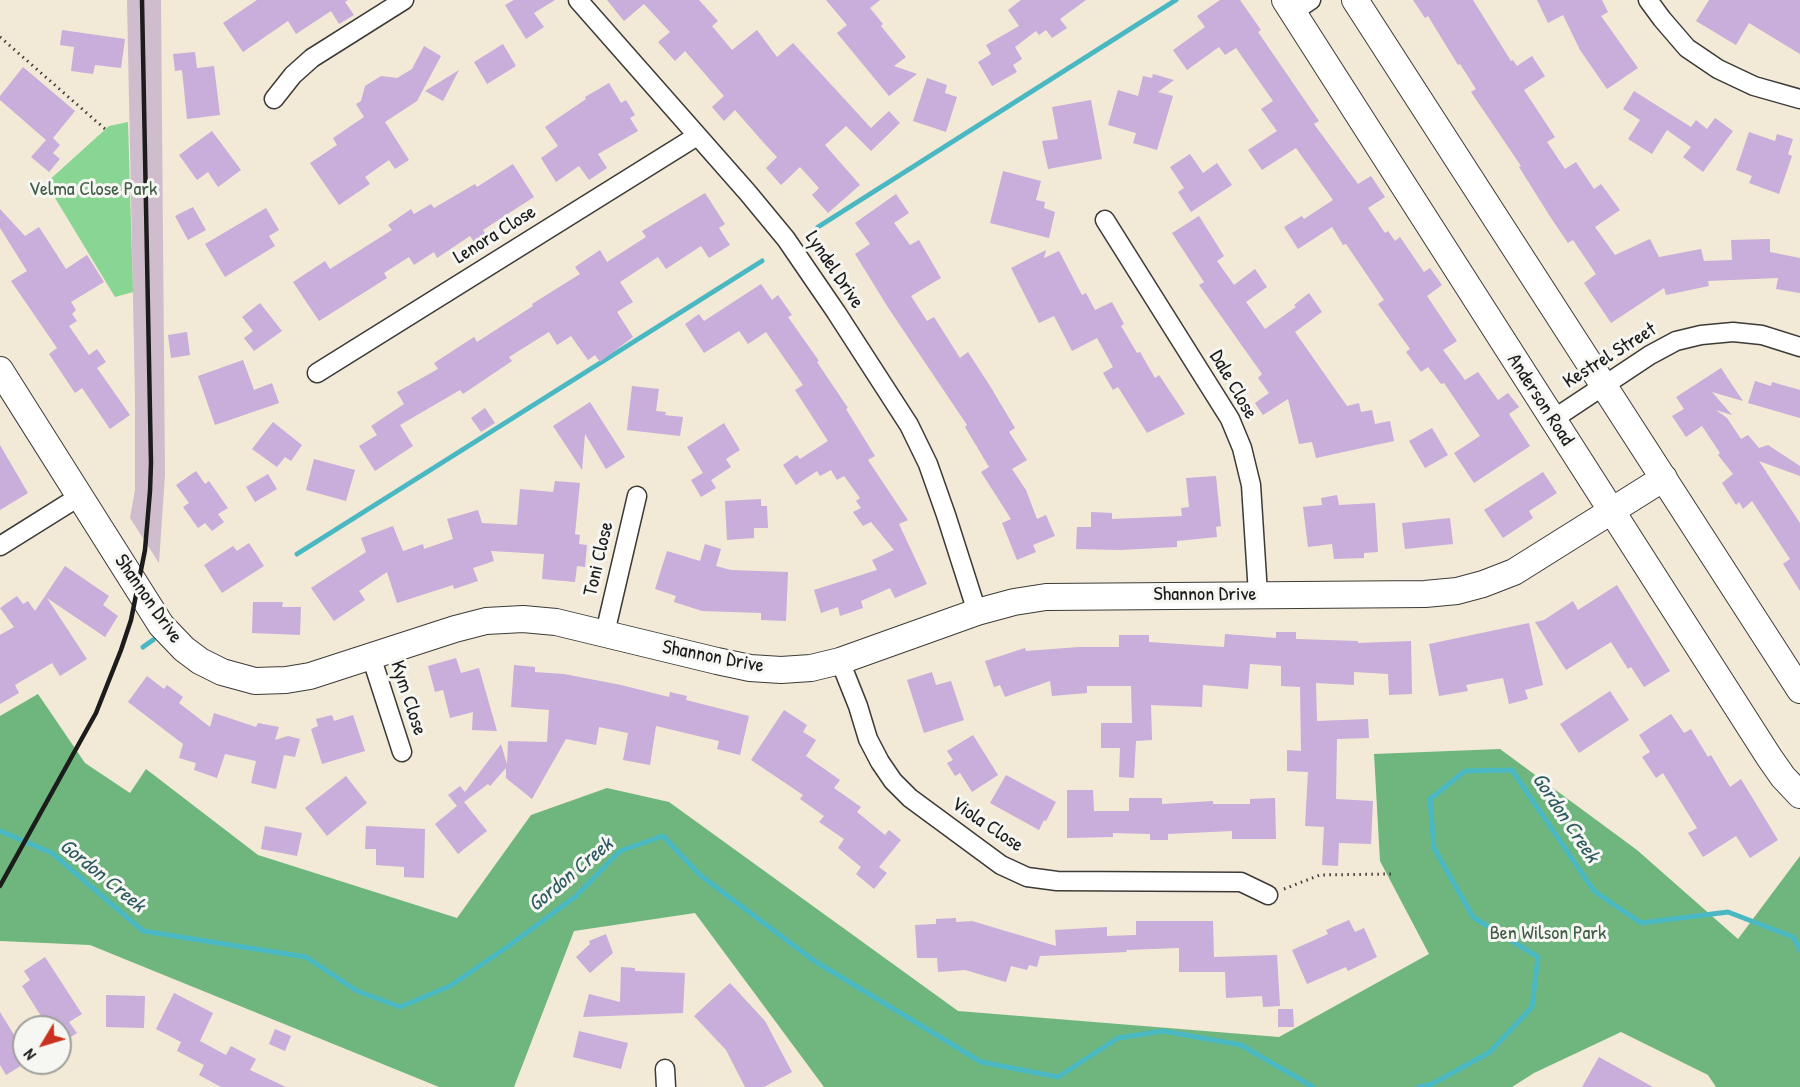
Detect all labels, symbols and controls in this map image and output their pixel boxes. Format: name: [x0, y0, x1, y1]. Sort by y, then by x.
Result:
park label: Velma Close Park: [29, 178, 157, 202]
street label: Lenora Close: [449, 200, 541, 270]
street label: Lyndel Drive: [799, 227, 869, 313]
street label: Kestrel Street: [1559, 318, 1661, 394]
street label: Dale Close: [1204, 346, 1262, 424]
street label: Anderson Road: [1501, 350, 1579, 450]
street label: Toni Close: [579, 519, 619, 599]
street label: Shannon Drive: [109, 550, 187, 648]
street label: Shannon Drive: [1154, 583, 1256, 607]
street label: Shannon Drive: [660, 635, 766, 679]
street label: Kym Close: [385, 658, 431, 738]
water label: Gordon Creek: [1526, 768, 1604, 868]
street label: Viola Close: [946, 792, 1028, 858]
water label: Gordon Creek: [524, 832, 618, 918]
water label: Gordon Creek: [54, 834, 150, 918]
park label: Ben Wilson Park: [1490, 922, 1606, 946]
north arrow: [12, 1015, 72, 1075]
text: N: [18, 1045, 41, 1065]

